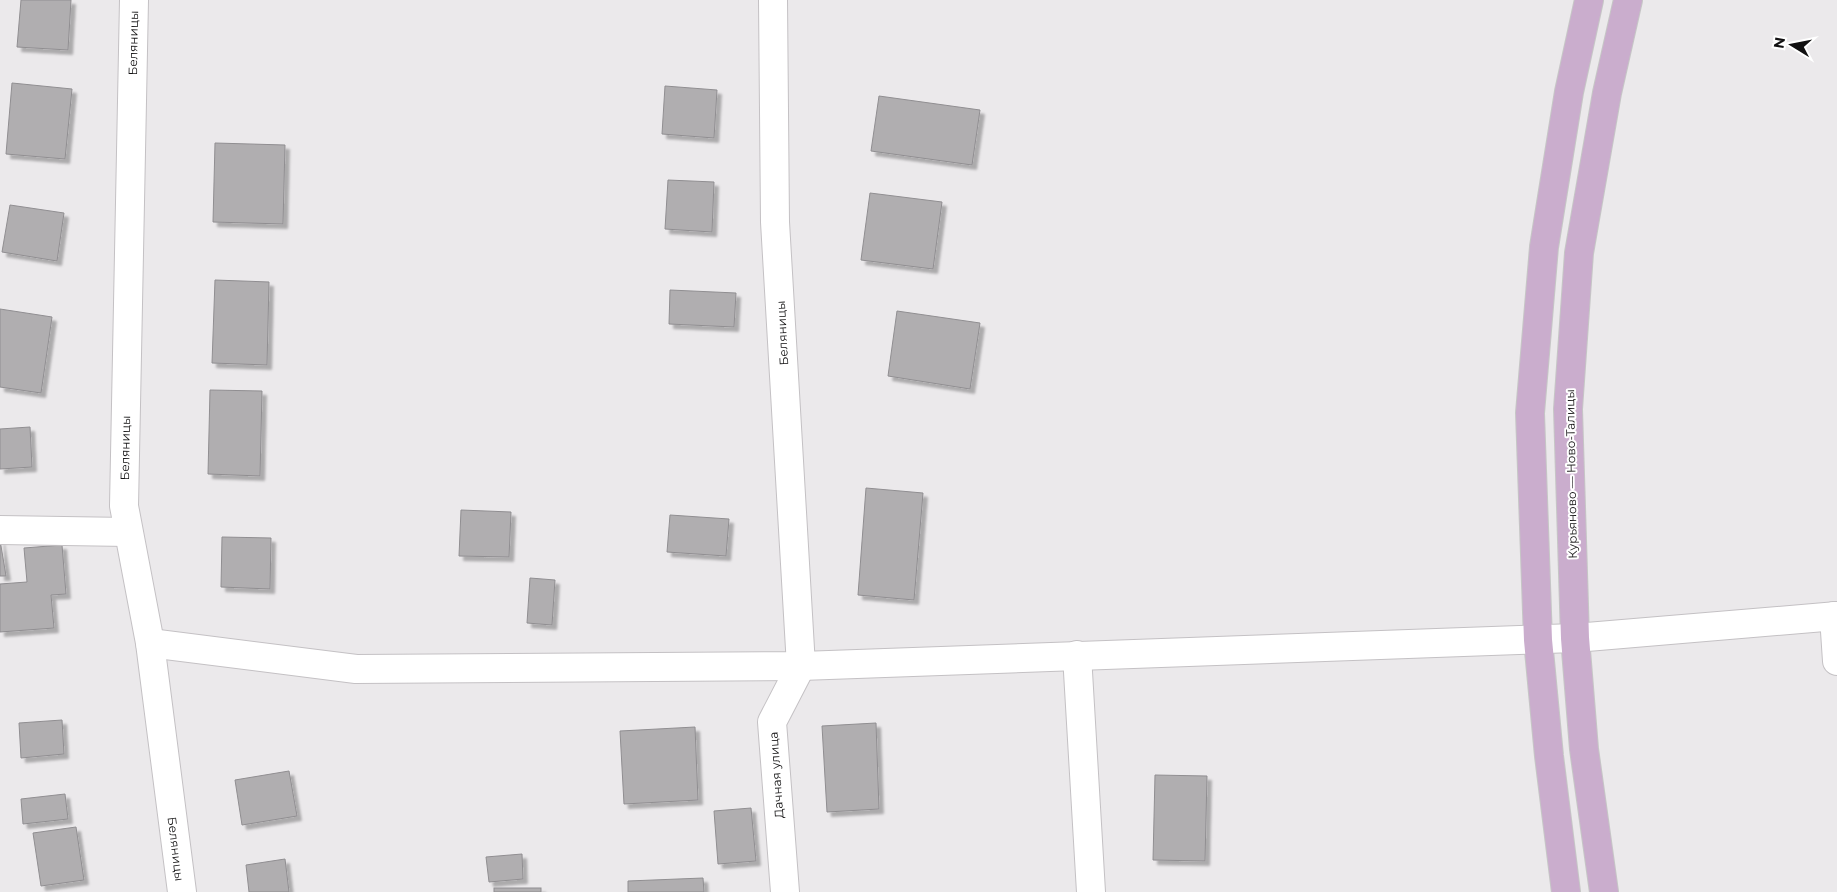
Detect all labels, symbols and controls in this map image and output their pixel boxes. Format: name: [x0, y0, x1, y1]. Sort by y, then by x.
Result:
street label: Беляницы: [125, 10, 141, 76]
north arrow: [1767, 20, 1817, 70]
text: N: [1769, 36, 1789, 50]
street label: Беляницы: [773, 300, 791, 366]
street label: Курьяново — Ново-Талицы: [1562, 389, 1580, 559]
street label: Беляницы: [117, 415, 133, 481]
street label: Дачная улица: [765, 731, 787, 819]
street label: Беляницы: [165, 816, 187, 882]

